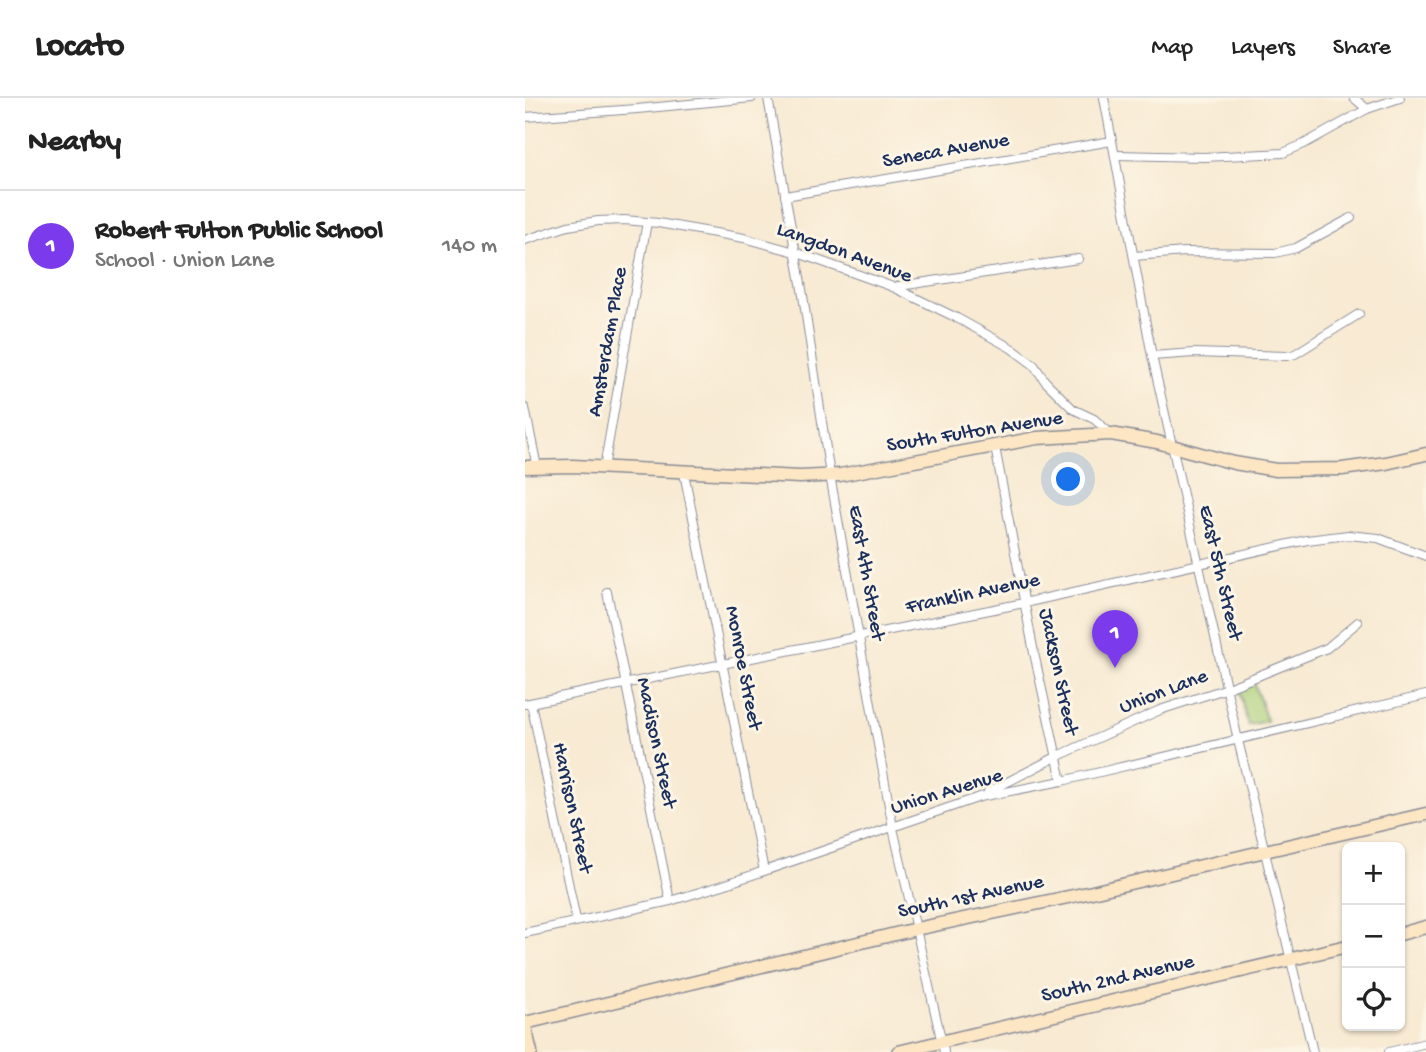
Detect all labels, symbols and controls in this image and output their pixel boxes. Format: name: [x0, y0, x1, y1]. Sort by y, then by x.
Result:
text: Locato: [35, 29, 124, 67]
text: Map: [1151, 34, 1193, 63]
text: Layers: [1231, 34, 1295, 63]
text: Share: [1333, 34, 1391, 63]
text: Nearby: [28, 126, 121, 161]
street label: Seneca Avenue: [881, 128, 1012, 175]
text: Robert Fulton Public School: [95, 217, 383, 248]
street label: Langdon Avenue: [773, 218, 916, 291]
text: 1: [46, 233, 56, 260]
text: 140 m: [442, 233, 497, 260]
text: School · Union Lane: [95, 248, 274, 275]
street label: Amsterdam Place: [584, 264, 635, 419]
street label: South Fulton Avenue: [885, 407, 1066, 459]
your location: [1051, 462, 1085, 496]
street label: East 4th Street: [841, 503, 890, 645]
street label: East 5th Street: [1191, 503, 1247, 645]
street label: Franklin Avenue: [903, 568, 1043, 622]
street label: Monroe Street: [718, 604, 767, 734]
street label: Jackson Street: [1031, 606, 1083, 740]
pin: 1: [1092, 610, 1138, 668]
street label: Union Lane: [1116, 664, 1213, 721]
street label: Madison Street: [629, 676, 682, 813]
street label: Harrison Street: [545, 741, 598, 878]
street label: Union Avenue: [888, 764, 1007, 822]
map controls: [1342, 842, 1405, 1031]
button: +: [1342, 842, 1405, 905]
street label: South 1st Avenue: [896, 870, 1047, 926]
button: −: [1342, 905, 1405, 968]
street label: South 2nd Avenue: [1039, 950, 1198, 1010]
button: locate: [1342, 968, 1405, 1031]

